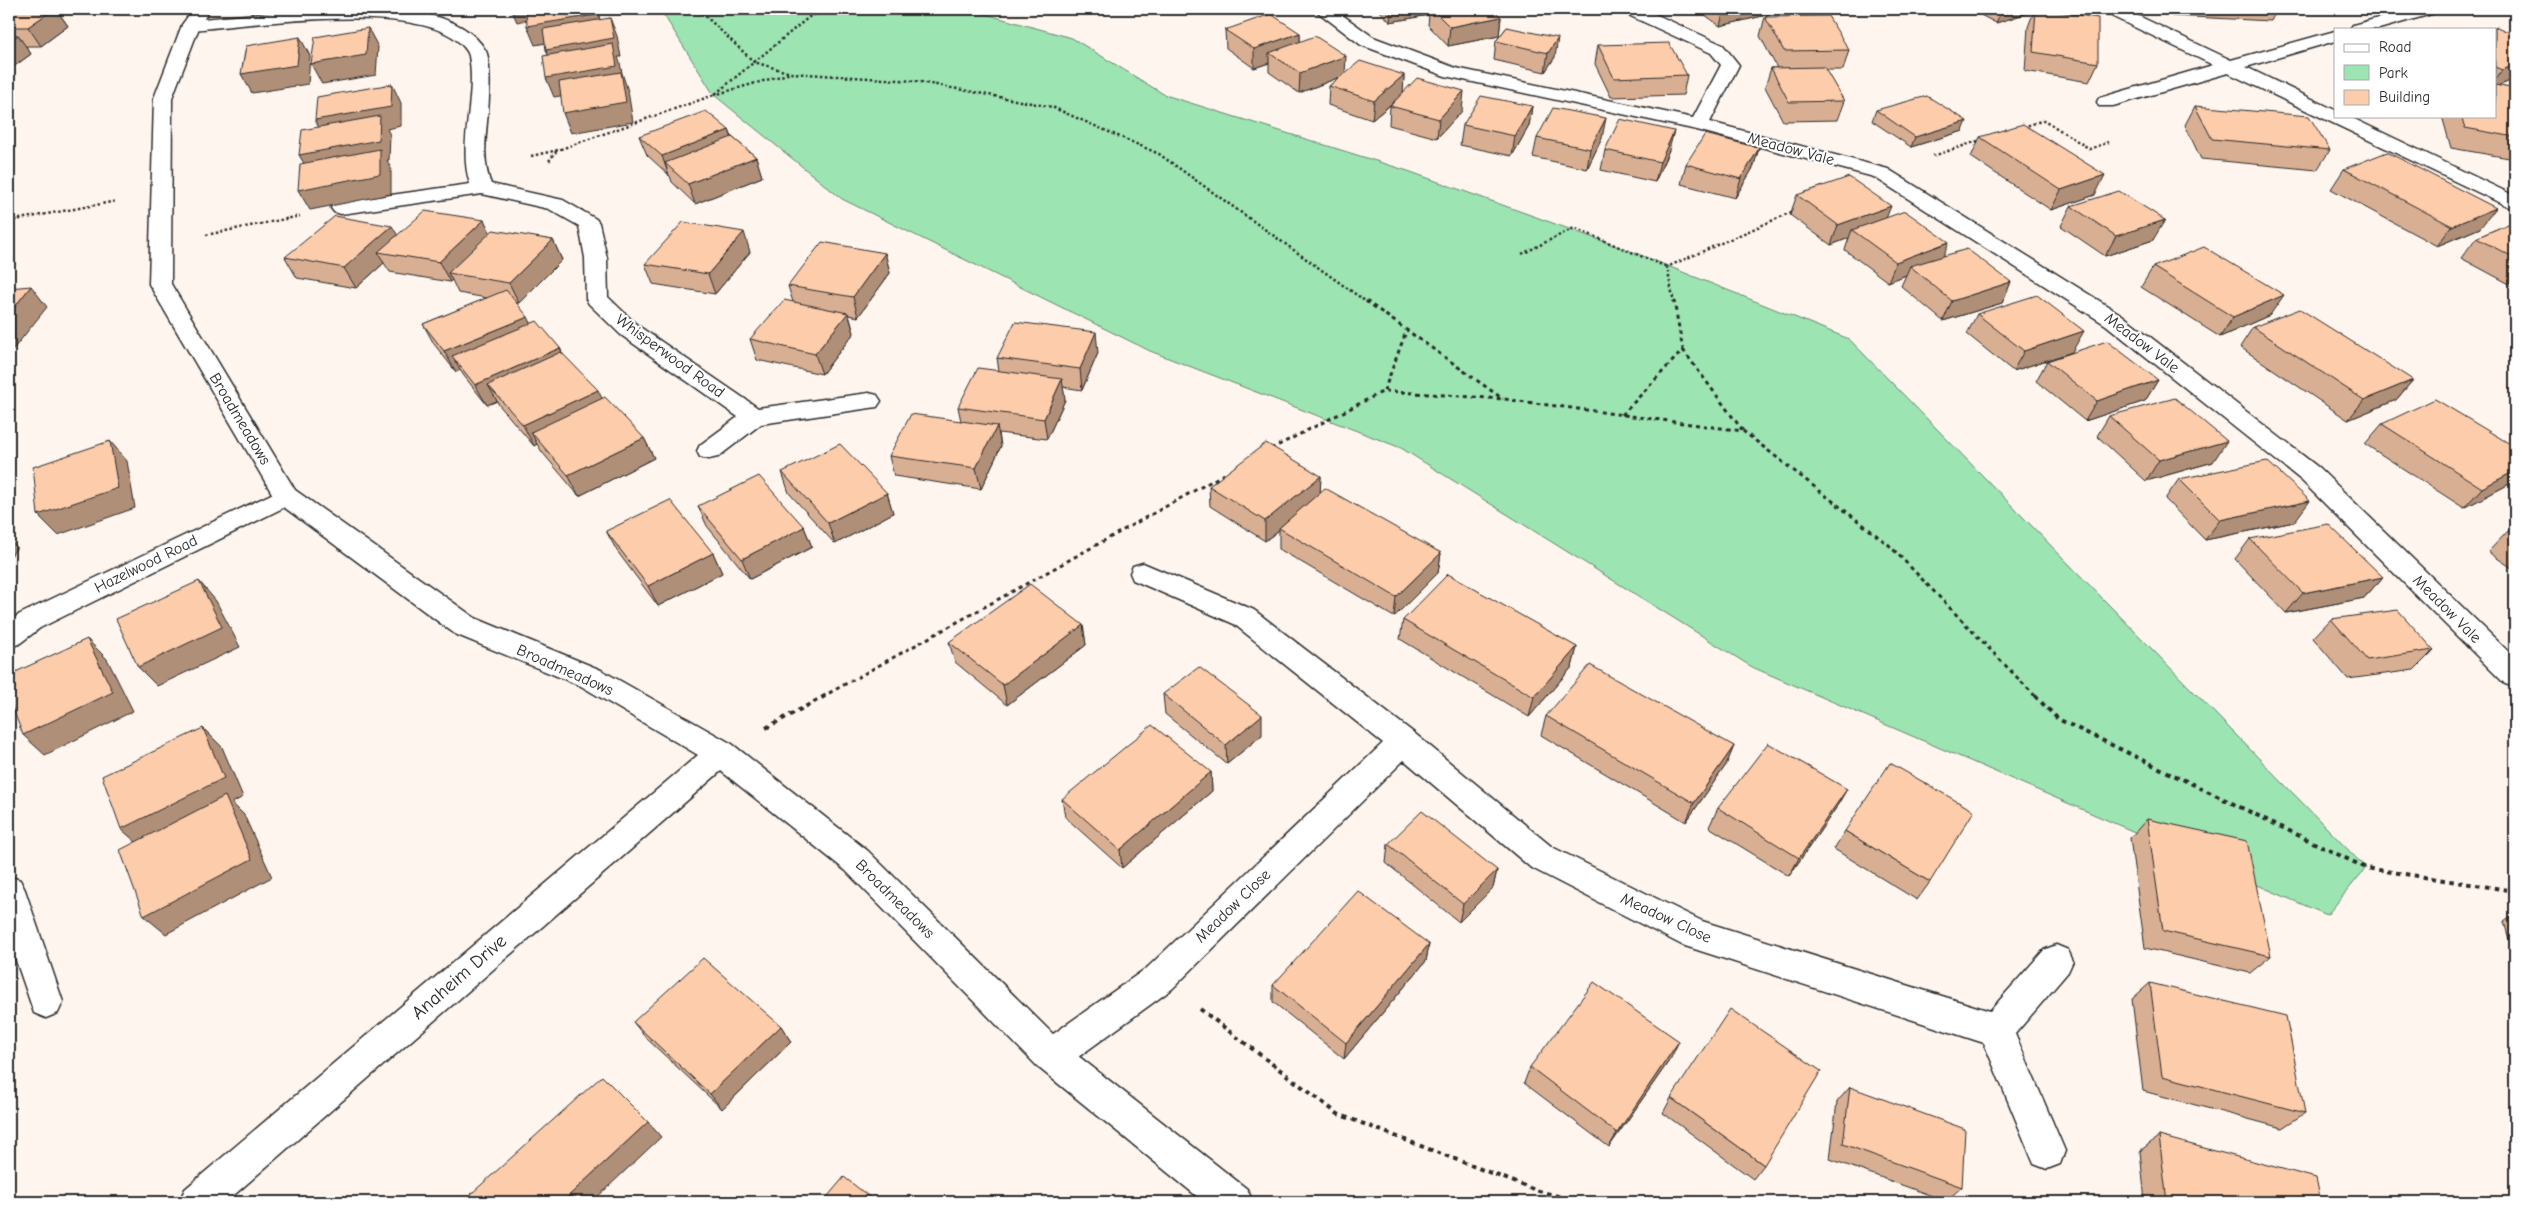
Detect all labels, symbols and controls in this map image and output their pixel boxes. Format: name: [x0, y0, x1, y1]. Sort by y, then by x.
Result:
legend: [2334, 28, 2496, 118]
text: Road: [2379, 38, 2411, 56]
text: Park: [2379, 64, 2408, 82]
text: Building: [2379, 88, 2430, 106]
street label: Meadow Vale: [1746, 129, 1836, 169]
street label: Meadow Vale: [2101, 309, 2183, 377]
street label: Whisperwood Road: [612, 310, 728, 402]
street label: Broadmeadows: [206, 370, 275, 468]
street label: Hazelwood Road: [91, 531, 201, 597]
street label: Meadow Vale: [2409, 571, 2485, 647]
street label: Broadmeadows: [514, 641, 616, 699]
street label: Broadmeadows: [852, 856, 938, 942]
street label: Meadow Close: [1192, 866, 1274, 946]
street label: Meadow Close: [1618, 889, 1714, 947]
street label: Anaheim Drive: [407, 930, 511, 1024]

